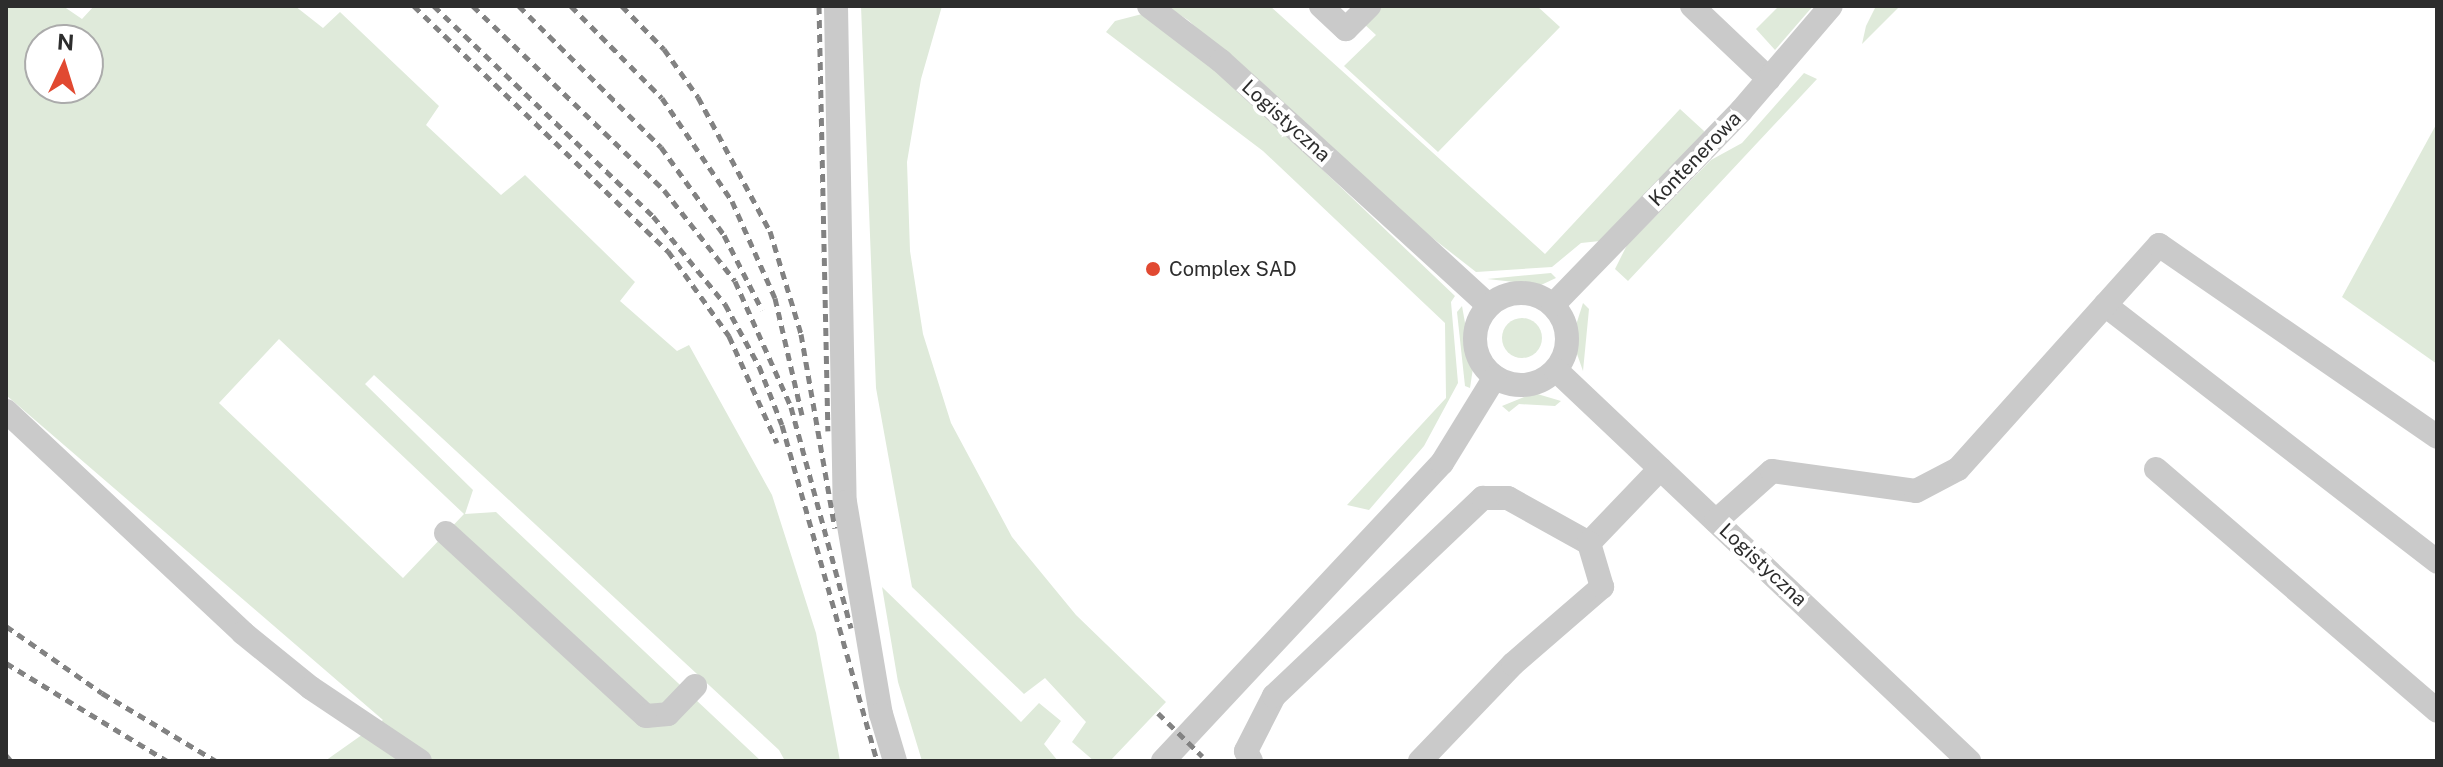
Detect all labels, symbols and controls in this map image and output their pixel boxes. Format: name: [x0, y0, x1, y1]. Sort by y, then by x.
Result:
north arrow: [24, 24, 104, 104]
text: N: [56, 28, 75, 56]
street label: Logistyczna: [1237, 75, 1335, 167]
street label: Kontenerowa: [1644, 107, 1746, 211]
place label: Complex SAD: [1169, 257, 1297, 281]
marker: Complex SAD: [1144, 260, 1162, 278]
street label: Logistyczna: [1714, 518, 1812, 612]

